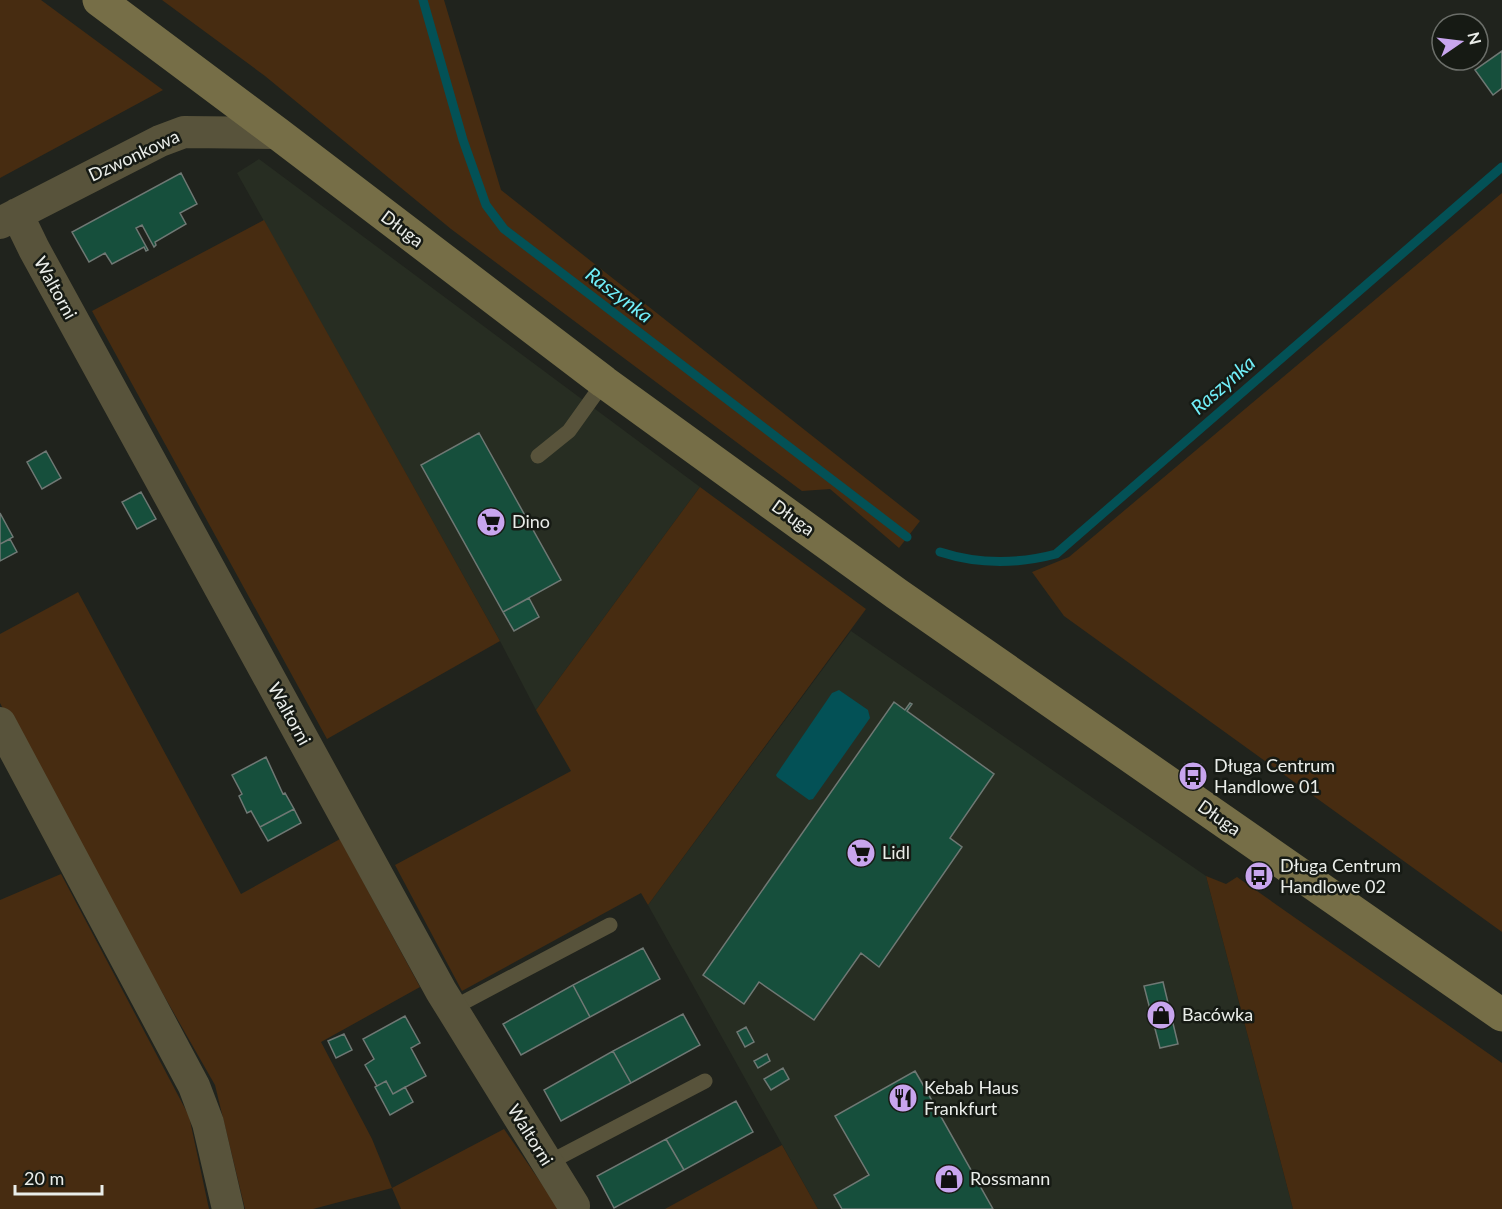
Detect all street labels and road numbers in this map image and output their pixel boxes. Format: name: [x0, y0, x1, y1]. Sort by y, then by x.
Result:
street label: Dzwonkowa: [85, 125, 182, 186]
street label: Długa: [377, 205, 428, 251]
street label: Waltorni: [30, 252, 82, 323]
street label: Długa: [768, 494, 819, 540]
street label: Waltorni: [264, 678, 316, 749]
street label: Długa: [1194, 795, 1245, 840]
street label: Waltorni: [503, 1100, 558, 1169]

